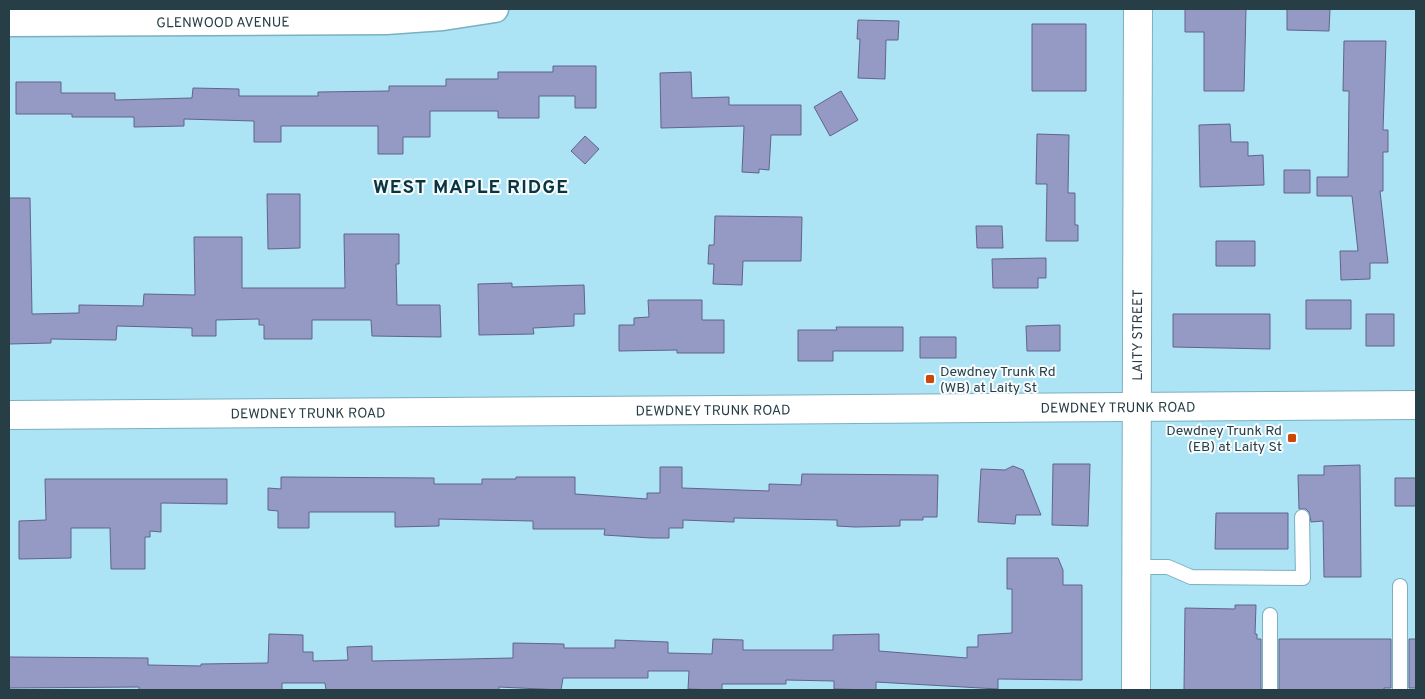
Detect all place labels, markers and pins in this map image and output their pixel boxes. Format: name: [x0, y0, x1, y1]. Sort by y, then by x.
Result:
place label: Dewdney Trunk Rd (WB) at Laity St: [940, 364, 1056, 397]
marker: Dewdney Trunk Rd (WB) at Laity St: [924, 373, 936, 385]
place label: Dewdney Trunk Rd (EB) at Laity St: [1166, 423, 1282, 456]
marker: Dewdney Trunk Rd (EB) at Laity St: [1286, 432, 1298, 444]

